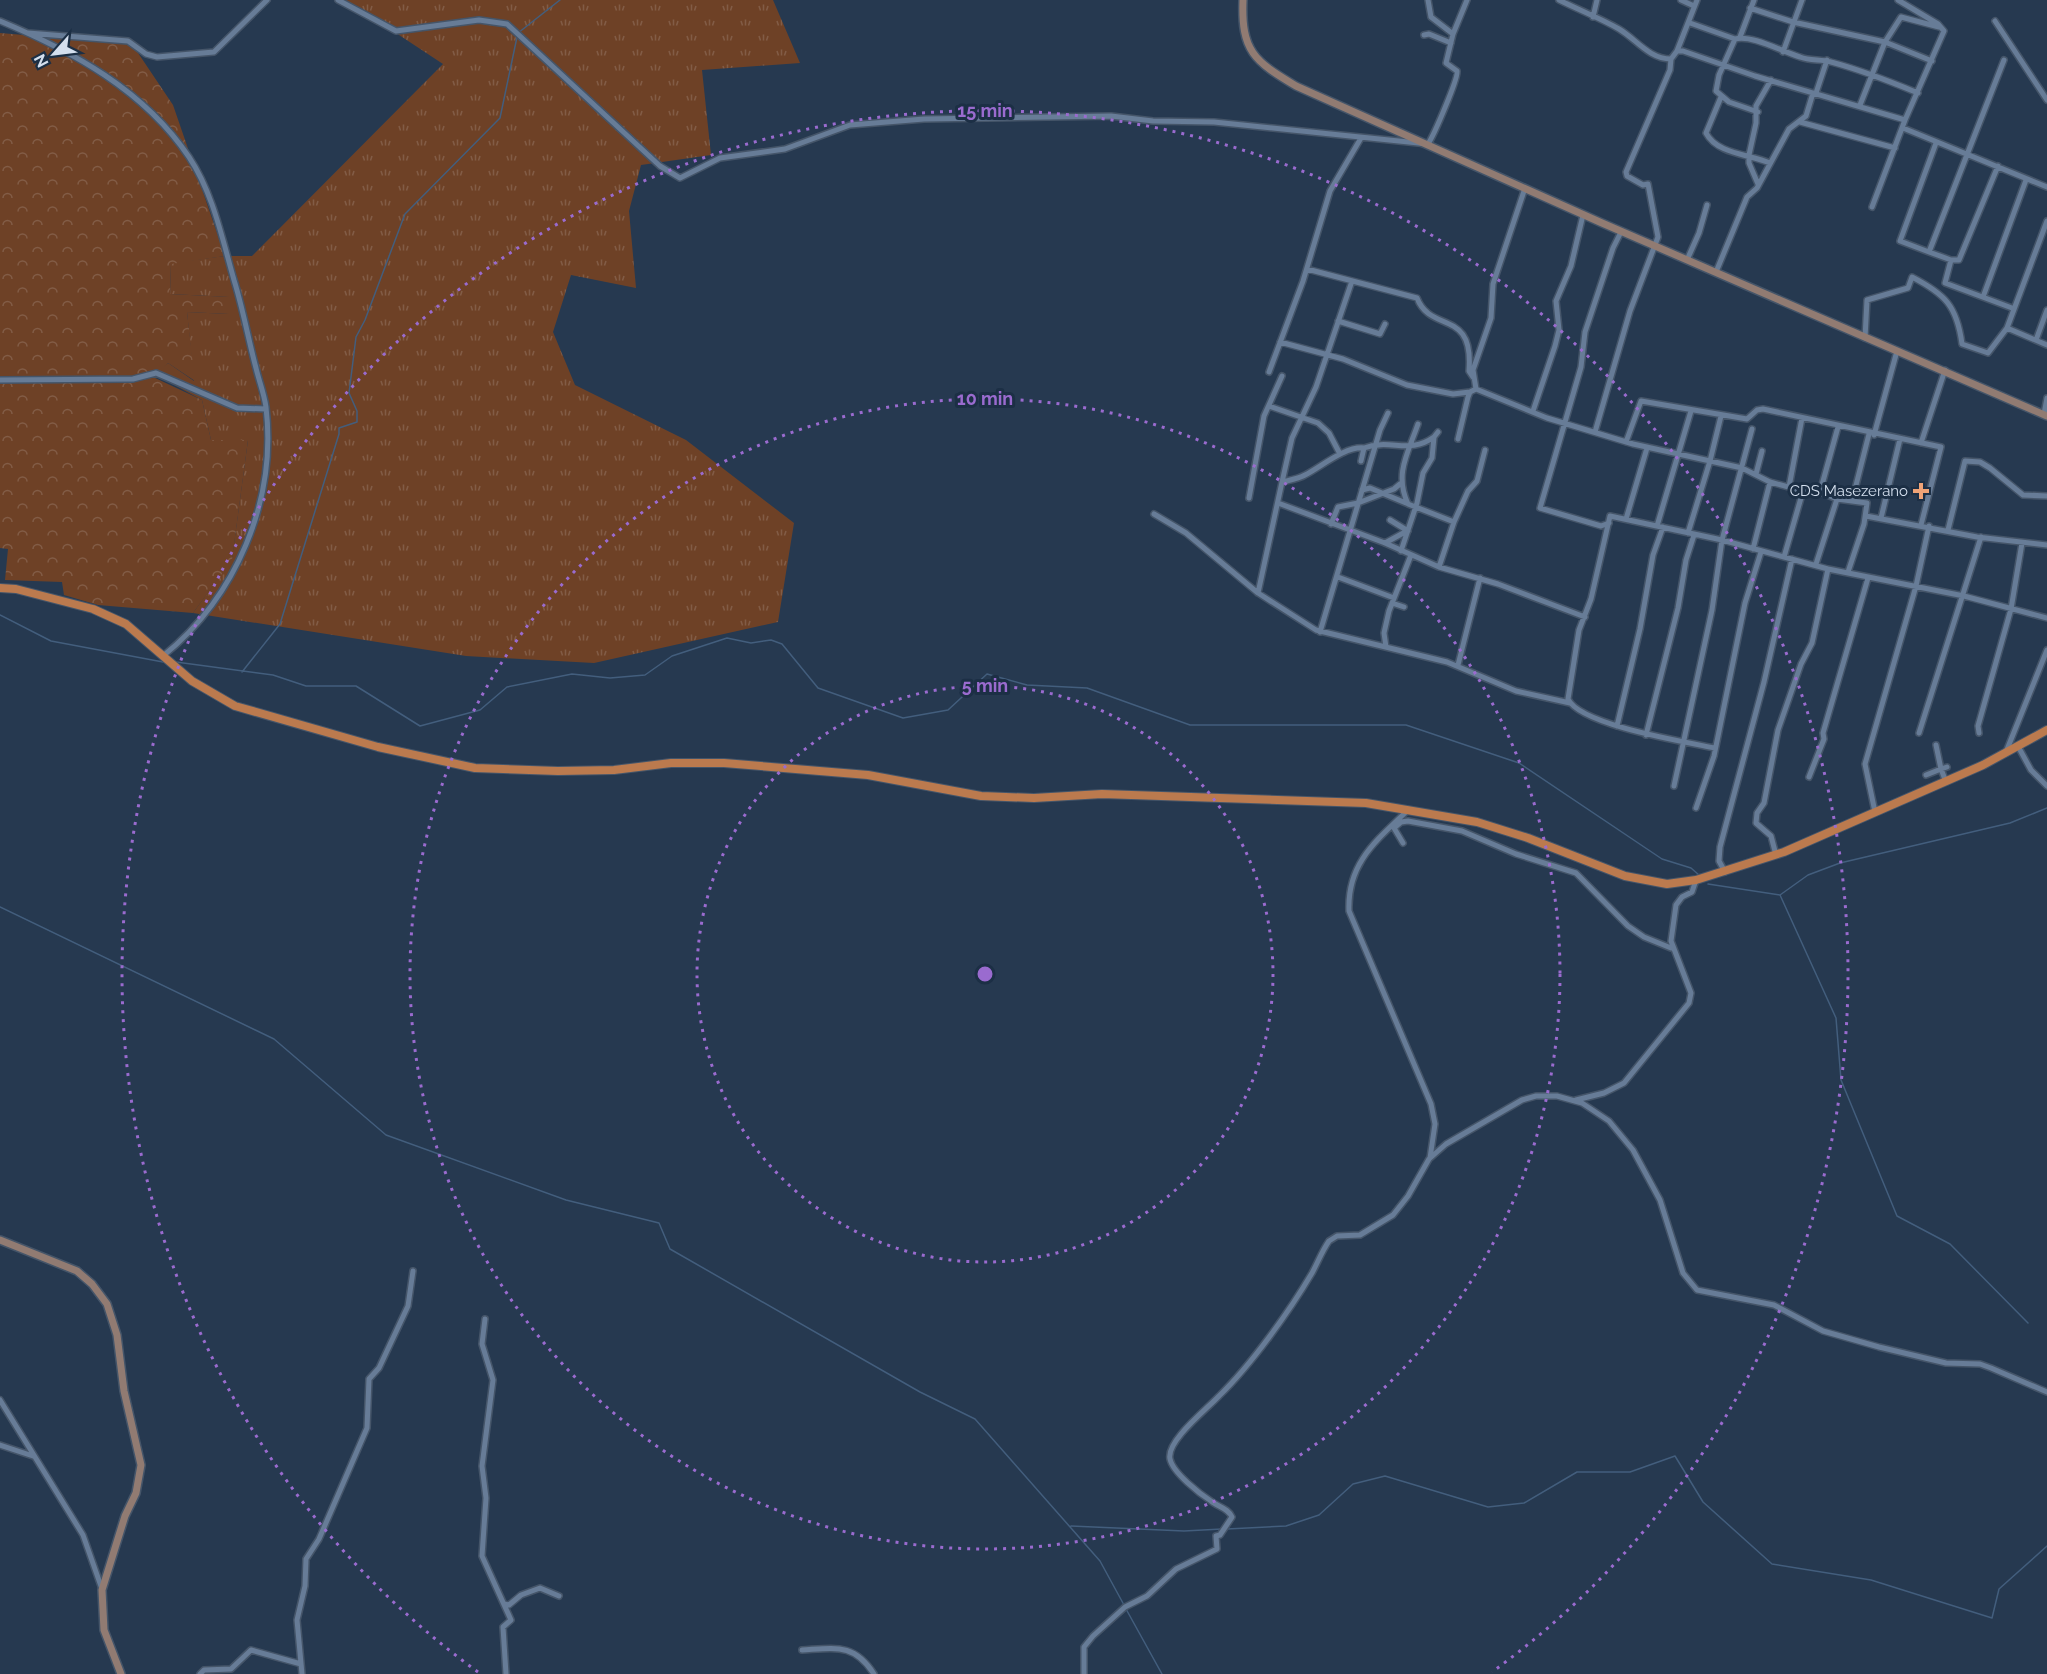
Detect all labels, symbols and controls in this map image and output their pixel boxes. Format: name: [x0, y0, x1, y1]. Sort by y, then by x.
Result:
north arrow: [24, 24, 84, 84]
text: N: [30, 51, 52, 71]
text: 15 min: [957, 100, 1013, 121]
text: 10 min: [957, 388, 1013, 409]
place label: CDS Masezerano: [1790, 482, 1908, 500]
marker: CDS Masezerano: [1912, 482, 1930, 500]
text: 5 min: [962, 675, 1008, 696]
centre of rings: [975, 964, 995, 984]

